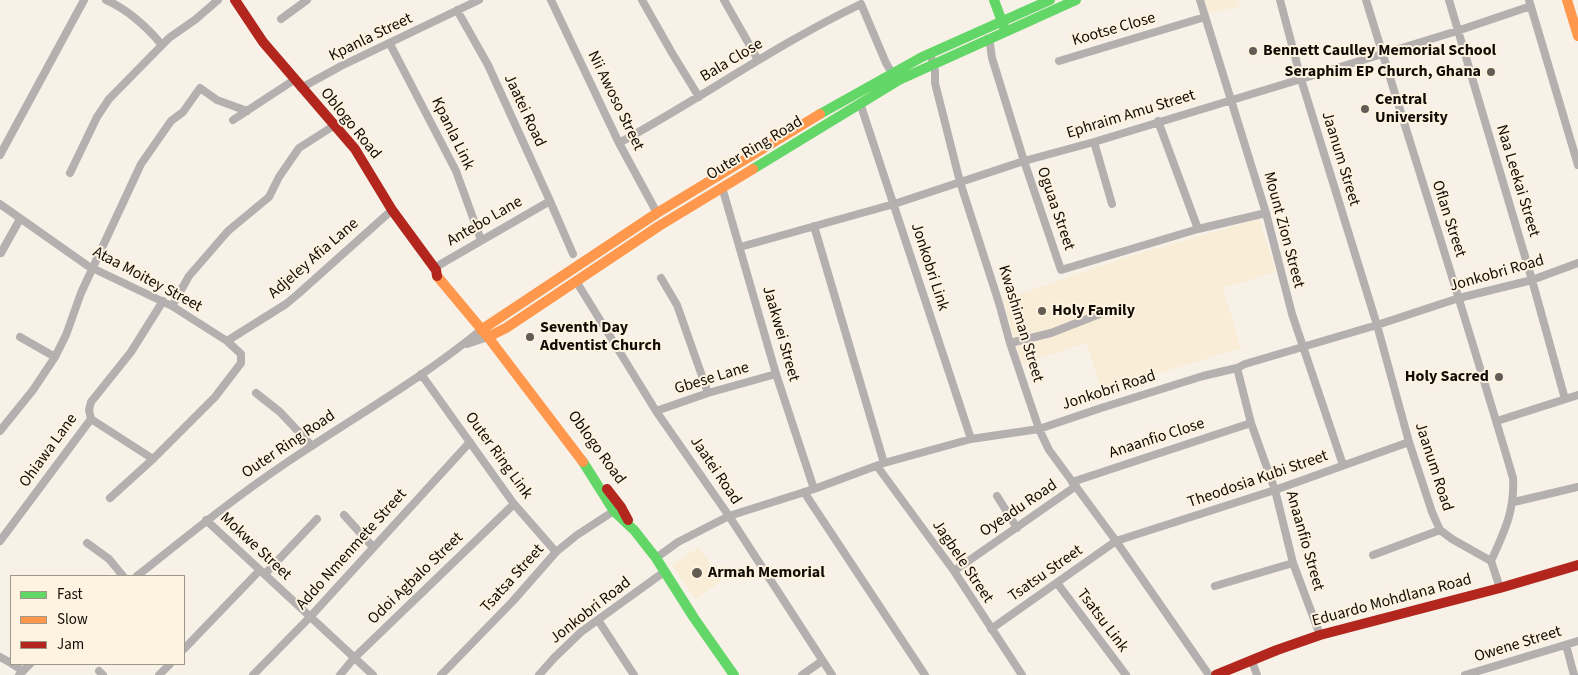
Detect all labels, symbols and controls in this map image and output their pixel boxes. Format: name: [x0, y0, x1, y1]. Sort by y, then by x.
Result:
street label: Kootse Close: [1070, 9, 1158, 51]
street label: Kpanla Street: [326, 10, 416, 66]
street label: Bala Close: [697, 35, 767, 87]
place label: Bennett Caulley Memorial School: [1263, 41, 1496, 61]
marker: Bennett Caulley Memorial School: [1247, 45, 1259, 57]
street label: Nii Awoso Street: [583, 48, 647, 154]
place label: Seraphim EP Church, Ghana: [1285, 62, 1481, 82]
marker: Seraphim EP Church, Ghana: [1485, 66, 1497, 78]
street label: Jaatei Road: [499, 72, 549, 150]
street label: Oblogo Road: [315, 84, 385, 164]
street label: Ephraim Amu Street: [1064, 86, 1198, 144]
place label: Central University: [1375, 90, 1448, 128]
street label: Kpanla Link: [426, 95, 478, 173]
marker: Central University: [1359, 103, 1371, 115]
street label: Jaanum Street: [1317, 109, 1363, 209]
street label: Outer Ring Road: [704, 113, 806, 185]
street label: Naa Leekai Street: [1491, 123, 1543, 239]
street label: Oguaa Street: [1032, 165, 1078, 253]
street label: Mount Zion Street: [1258, 170, 1308, 290]
street label: Oflan Street: [1427, 178, 1469, 260]
street label: Antebo Lane: [444, 193, 526, 251]
street label: Adjeley Afia Lane: [265, 215, 363, 303]
street label: Jonkobri Link: [906, 221, 952, 313]
street label: Ataa Moitey Street: [89, 243, 205, 317]
street label: Jonkobri Road: [1448, 251, 1546, 297]
street label: Kwashiman Street: [993, 263, 1047, 385]
street label: Jaakwei Street: [757, 284, 803, 384]
place label: Holy Family: [1052, 301, 1135, 321]
marker: Holy Family: [1036, 305, 1048, 317]
place label: Seventh Day Adventist Church: [540, 318, 661, 356]
marker: Seventh Day Adventist Church: [524, 331, 536, 343]
street label: Gbese Lane: [672, 359, 752, 399]
street label: Jonkobri Road: [1060, 367, 1158, 415]
place label: Holy Sacred: [1405, 367, 1489, 387]
marker: Holy Sacred: [1493, 371, 1505, 383]
street label: Outer Ring Road: [239, 407, 339, 483]
street label: Oblogo Road: [563, 407, 629, 489]
street label: Outer Ring Link: [460, 409, 536, 503]
street label: Ohiawa Lane: [16, 410, 82, 492]
street label: Anaanfio Close: [1107, 415, 1207, 463]
street label: Jaanum Road: [1410, 420, 1456, 514]
street label: Jaatei Road: [685, 433, 745, 509]
street label: Theodosia Kubi Street: [1185, 447, 1331, 513]
street label: Oyeadu Road: [977, 476, 1061, 542]
street label: Addo Nmenmete Street: [293, 486, 411, 614]
street label: Anaanfio Street: [1281, 489, 1327, 593]
street label: Mokwe Street: [215, 509, 295, 585]
street label: Jagbele Street: [927, 517, 997, 607]
street label: Odoi Agbalo Street: [364, 529, 468, 629]
street label: Tsatsa Street: [477, 541, 549, 617]
street label: Tsatsu Street: [1005, 541, 1087, 607]
place label: Armah Memorial: [708, 563, 825, 583]
marker: Armah Memorial: [690, 566, 704, 580]
street label: Eduardo Mohdlana Road: [1310, 570, 1474, 632]
street label: Jonkobri Road: [547, 573, 635, 649]
legend: [10, 575, 185, 665]
text: Fast: [57, 584, 83, 605]
street label: Tsatsu Link: [1072, 586, 1132, 656]
text: Slow: [57, 609, 88, 630]
street label: Owene Street: [1472, 623, 1564, 667]
text: Jam: [57, 634, 84, 655]

